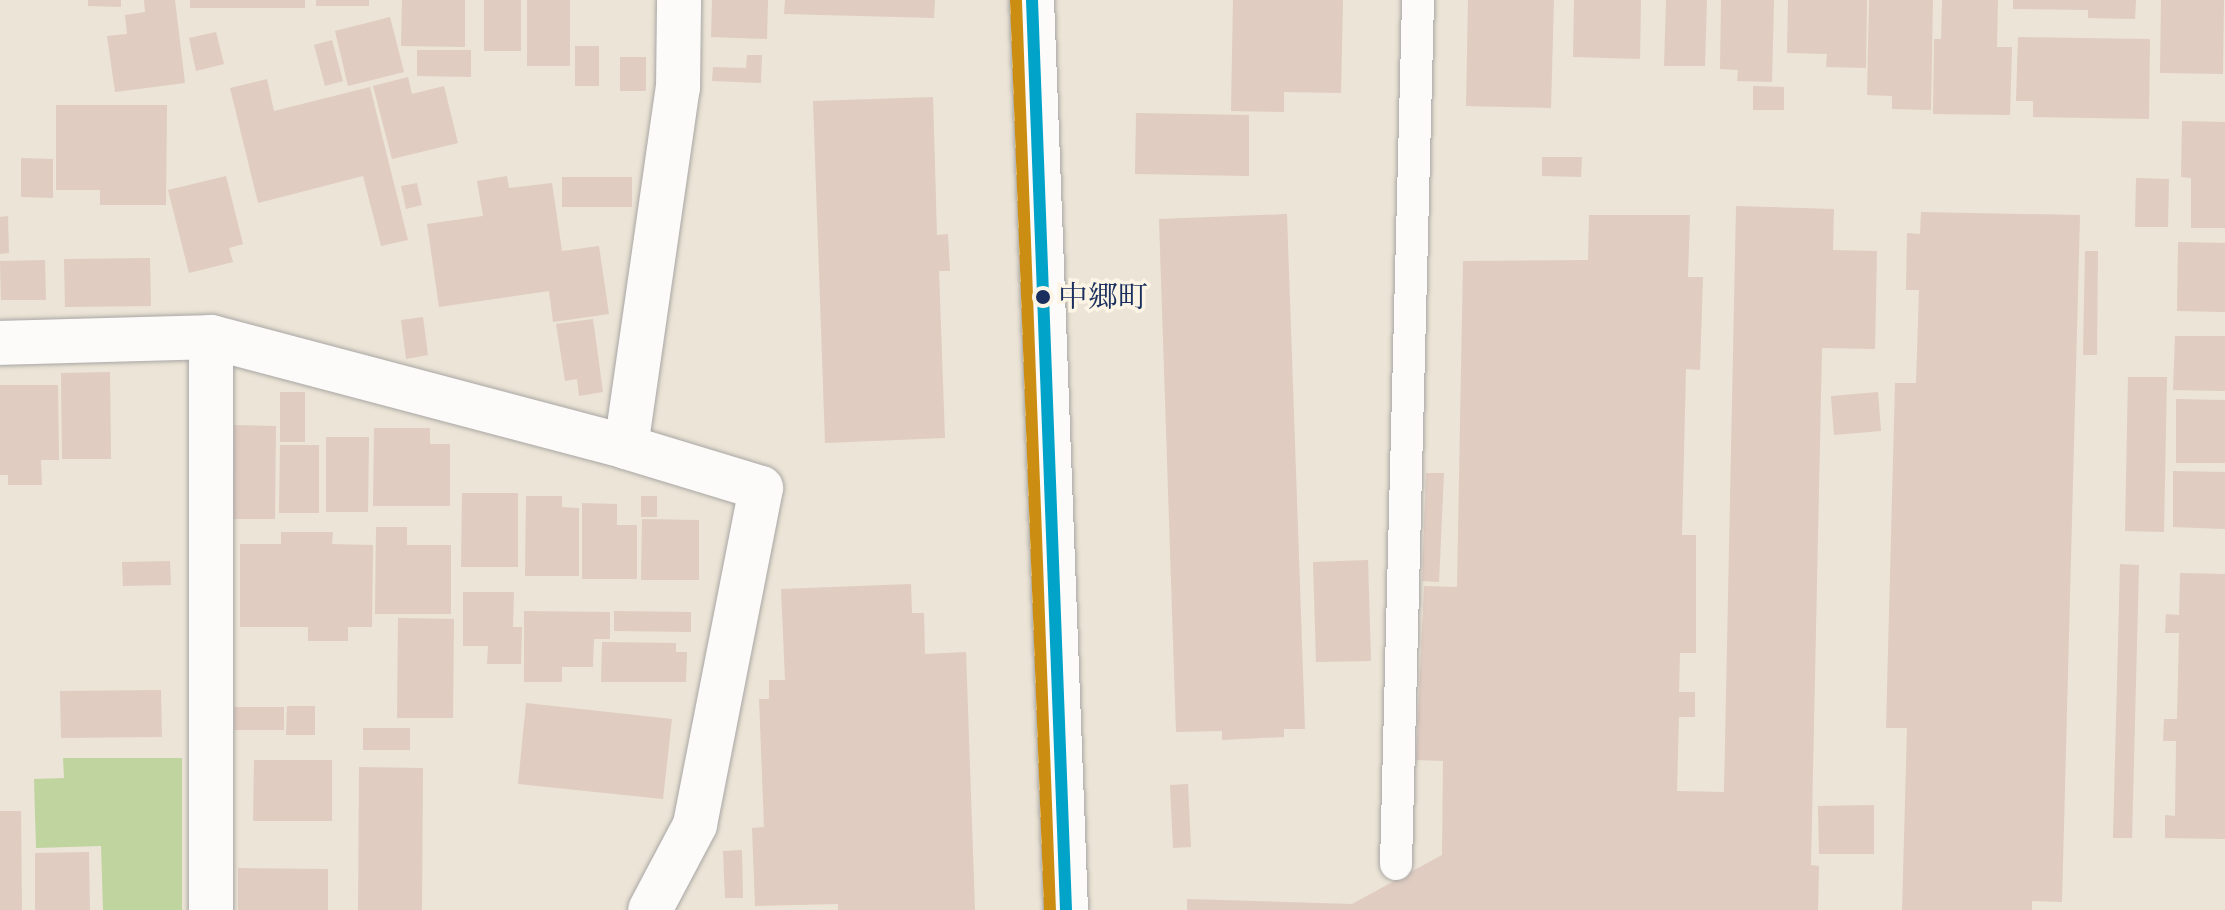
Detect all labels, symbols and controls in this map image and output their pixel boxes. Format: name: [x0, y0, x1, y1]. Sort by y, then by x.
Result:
place label: 中郷町: [1058, 279, 1148, 315]
marker: 中郷町: [1035, 289, 1051, 305]

